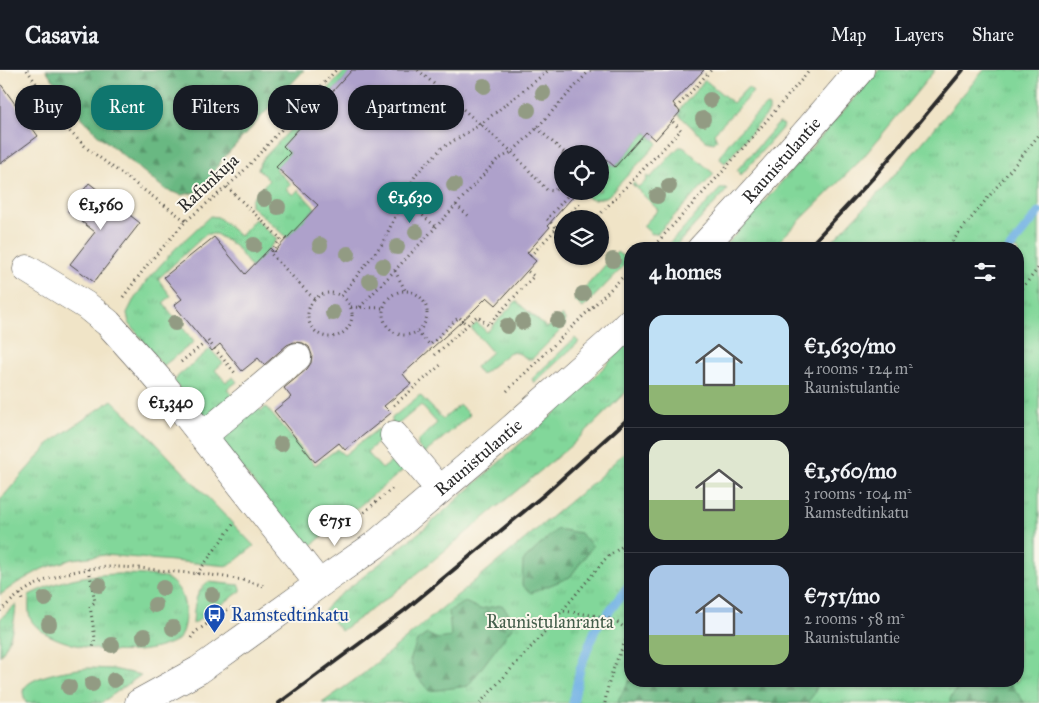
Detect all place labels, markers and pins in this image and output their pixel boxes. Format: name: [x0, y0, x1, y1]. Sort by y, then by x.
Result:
pin: €1,630: [369, 182, 451, 224]
pin: €1,560: [60, 189, 142, 231]
pin: €1,340: [130, 386, 212, 429]
pin: €751: [305, 504, 365, 547]
bus stop icon: Ramstedtinkatu: [203, 603, 227, 634]
place label: Ramstedtinkatu: [231, 604, 349, 626]

